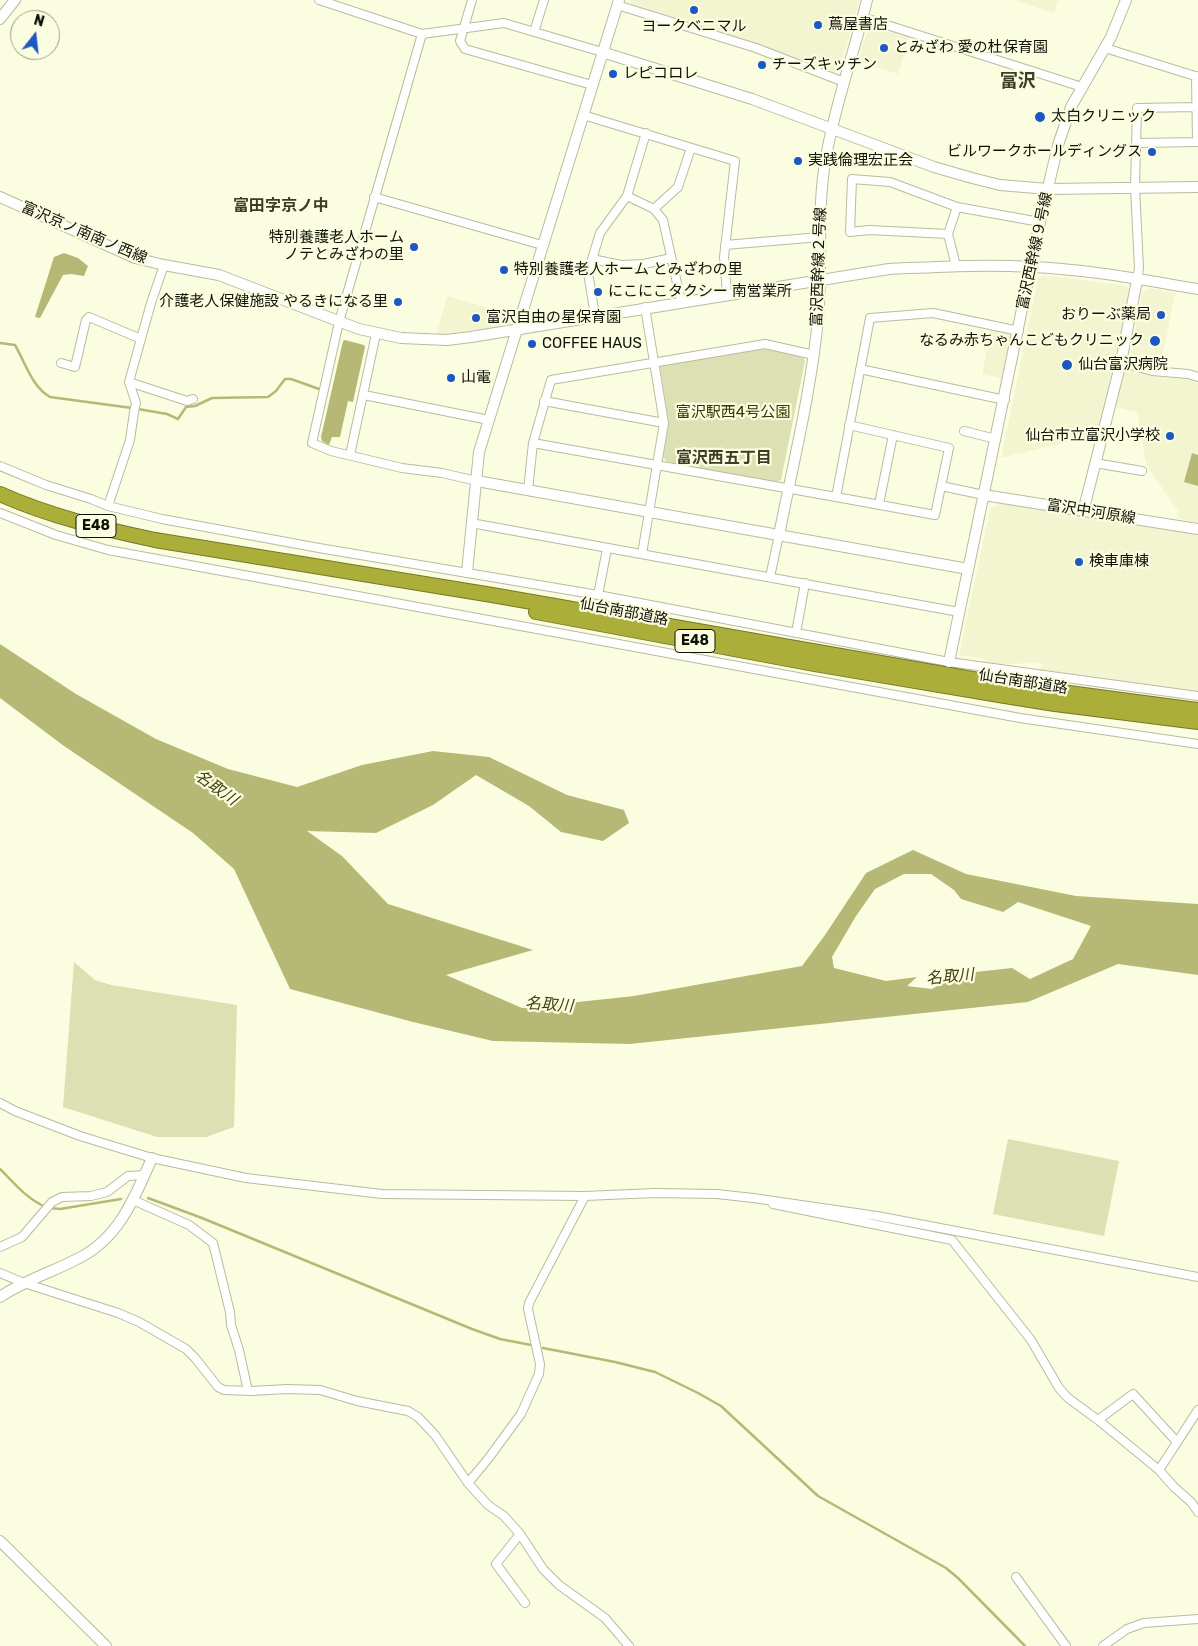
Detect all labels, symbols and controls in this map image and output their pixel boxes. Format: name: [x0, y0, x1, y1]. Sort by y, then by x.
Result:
marker: ヨークベニマル: [688, 4, 700, 16]
north arrow: [10, 10, 60, 60]
text: N: [32, 11, 46, 31]
place label: 蔦屋書店: [828, 16, 888, 34]
place label: ヨークベニマル: [642, 18, 746, 36]
marker: 蔦屋書店: [812, 19, 824, 31]
place label: とみざわ 愛の杜保育園: [894, 39, 1048, 57]
marker: とみざわ 愛の杜保育園: [878, 42, 890, 54]
place label: チーズキッチン: [772, 56, 877, 74]
marker: チーズキッチン: [756, 59, 768, 71]
place label: レピコロレ: [623, 65, 698, 83]
marker: レピコロレ: [607, 68, 619, 80]
district label: 富沢: [1000, 71, 1036, 93]
place label: 太白クリニック: [1051, 108, 1156, 126]
marker: 太白クリニック: [1033, 110, 1047, 124]
place label: ビルワークホールディングス: [947, 143, 1142, 161]
marker: ビルワークホールディングス: [1146, 146, 1158, 158]
place label: 実践倫理宏正会: [808, 152, 913, 170]
marker: 実践倫理宏正会: [792, 155, 804, 167]
street label: 富沢西幹線９号線: [1014, 190, 1056, 312]
district label: 富田字京ノ中: [233, 196, 329, 216]
street label: 富沢京ノ南南ノ西線: [18, 198, 150, 268]
street label: 富沢西幹線２号線: [808, 207, 830, 327]
place label: 特別養護老人ホーム ノテとみざわの里: [269, 229, 404, 264]
marker: 特別養護老人ホーム ノテとみざわの里: [408, 241, 420, 253]
place label: 特別養護老人ホーム とみざわの里: [514, 261, 743, 279]
marker: 特別養護老人ホーム とみざわの里: [498, 264, 510, 276]
place label: にこにこタクシー 南営業所: [608, 283, 792, 301]
marker: にこにこタクシー 南営業所: [592, 286, 604, 298]
place label: 介護老人保健施設 やるきになる里: [159, 293, 388, 311]
marker: 介護老人保健施設 やるきになる里: [392, 296, 404, 308]
place label: おりーぶ薬局: [1061, 306, 1151, 324]
place label: 富沢自由の星保育園: [486, 309, 621, 327]
marker: おりーぶ薬局: [1155, 309, 1167, 321]
marker: 富沢自由の星保育園: [470, 312, 482, 324]
place label: なるみ赤ちゃんこどもクリニック: [919, 332, 1144, 350]
marker: なるみ赤ちゃんこどもクリニック: [1148, 334, 1162, 348]
place label: COFFEE HAUS: [542, 335, 642, 353]
marker: COFFEE HAUS: [526, 338, 538, 350]
place label: 仙台富沢病院: [1078, 356, 1168, 374]
marker: 仙台富沢病院: [1060, 358, 1074, 372]
place label: 山電: [461, 369, 491, 387]
marker: 山電: [445, 372, 457, 384]
park label: 富沢駅西4号公園: [676, 404, 790, 422]
place label: 仙台市立富沢小学校: [1025, 427, 1160, 445]
marker: 仙台市立富沢小学校: [1164, 430, 1176, 442]
district label: 富沢西五丁目: [676, 448, 772, 468]
street label: 富沢中河原線: [1045, 496, 1137, 528]
road number: E48: [76, 514, 116, 538]
place label: 検車庫棟: [1089, 553, 1149, 571]
marker: 検車庫棟: [1073, 556, 1085, 568]
street label: 仙台南部道路: [578, 595, 670, 629]
road number: E48: [675, 630, 715, 652]
street label: 仙台南部道路: [977, 666, 1069, 698]
water label: 名取川: [191, 766, 241, 810]
water label: 名取川: [925, 965, 975, 989]
water label: 名取川: [524, 994, 574, 1016]

